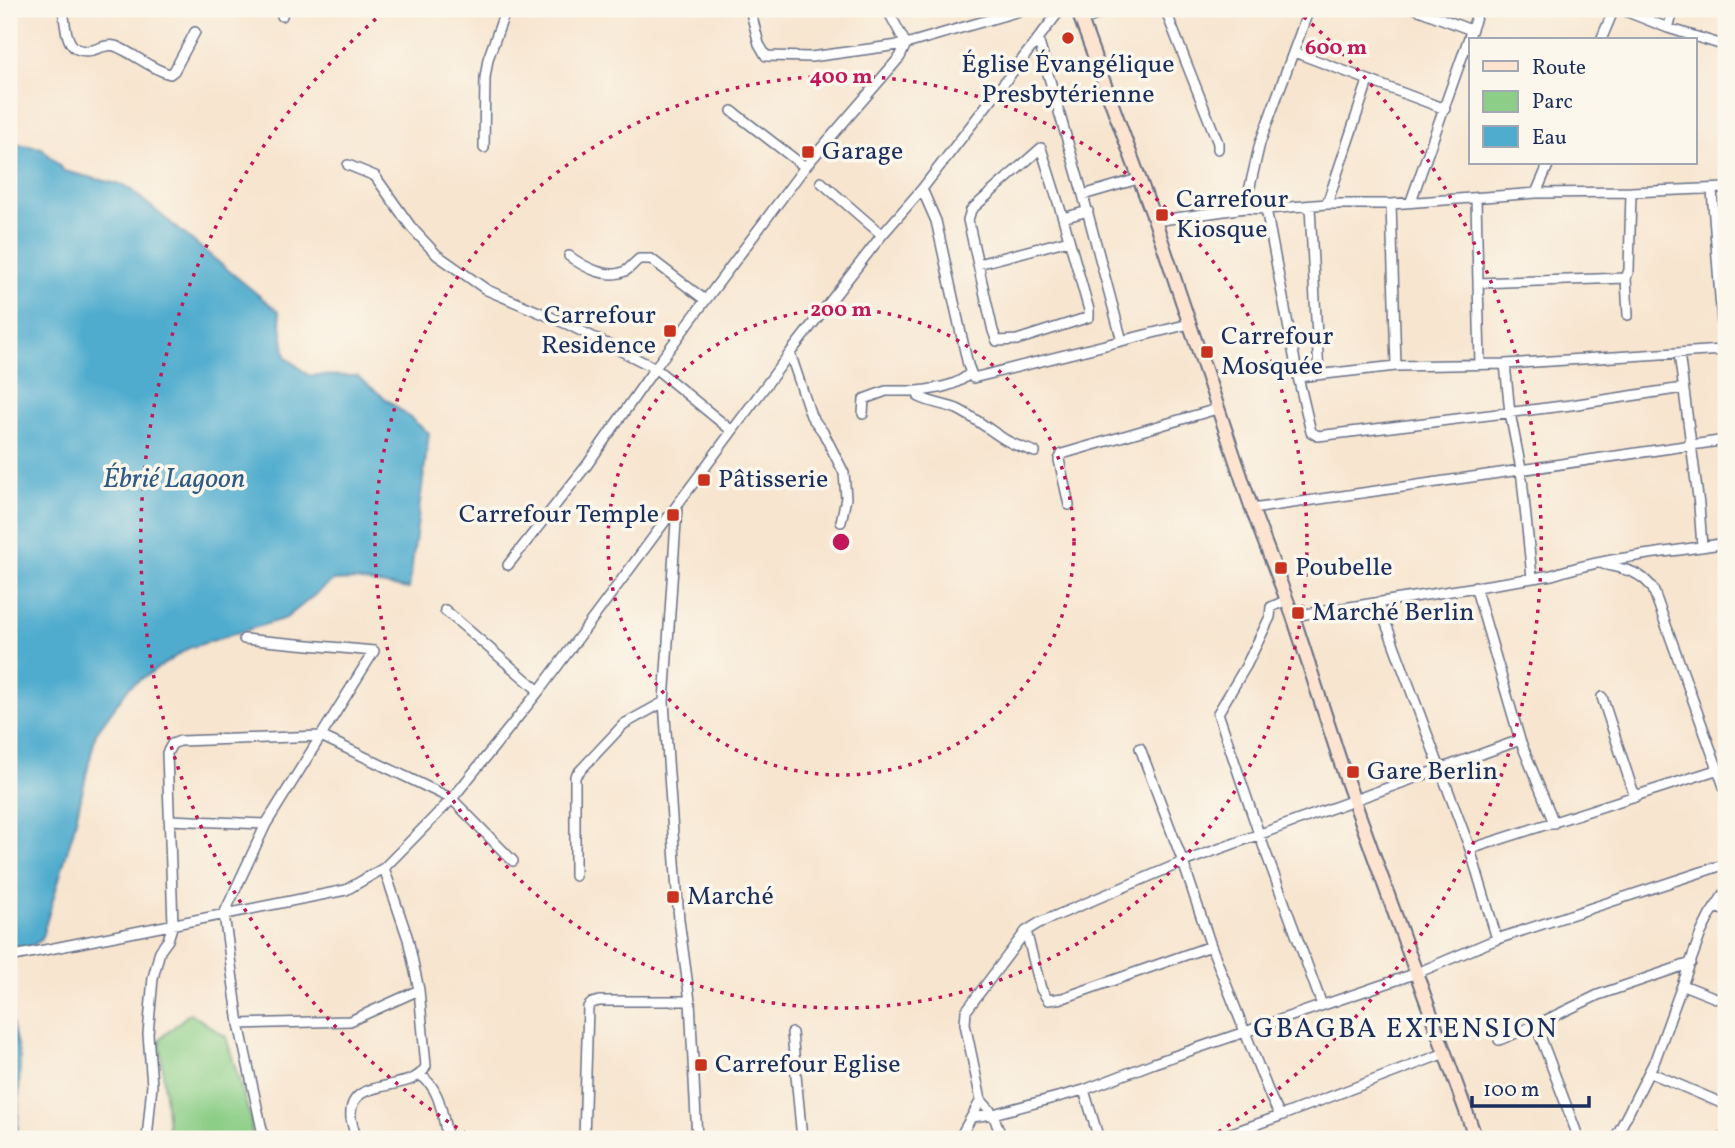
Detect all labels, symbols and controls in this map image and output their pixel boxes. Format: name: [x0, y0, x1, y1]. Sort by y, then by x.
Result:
marker: Église Évangélique Presbytérienne: [1060, 30, 1076, 46]
text: 600 m: [1305, 34, 1367, 63]
legend: [1469, 38, 1696, 164]
place label: Église Évangélique Presbytérienne: [961, 47, 1175, 113]
text: Route: [1532, 54, 1586, 83]
text: 400 m: [810, 63, 872, 92]
text: Parc: [1532, 88, 1573, 117]
text: Eau: [1532, 124, 1567, 153]
place label: Garage: [822, 134, 903, 170]
marker: Garage: [800, 144, 816, 160]
place label: Carrefour Kiosque: [1176, 182, 1288, 248]
marker: Carrefour Kiosque: [1154, 207, 1170, 223]
text: 200 m: [810, 296, 872, 325]
place label: Carrefour Residence: [541, 298, 656, 364]
place label: Carrefour Mosquée: [1221, 319, 1333, 385]
marker: Carrefour Residence: [662, 323, 678, 339]
marker: Carrefour Mosquée: [1199, 344, 1215, 360]
water label: Ébrié Lagoon: [103, 460, 245, 499]
place label: Pâtisserie: [718, 462, 828, 498]
marker: Pâtisserie: [696, 472, 712, 488]
place label: Carrefour Temple: [459, 497, 659, 533]
marker: Carrefour Temple: [665, 507, 681, 523]
centre of rings: [829, 530, 853, 554]
place label: Poubelle: [1295, 550, 1393, 586]
marker: Poubelle: [1273, 560, 1289, 576]
place label: Marché Berlin: [1312, 595, 1475, 631]
marker: Marché Berlin: [1290, 605, 1306, 621]
place label: Gare Berlin: [1367, 754, 1498, 790]
marker: Gare Berlin: [1345, 764, 1361, 780]
place label: Marché: [687, 879, 774, 915]
marker: Marché: [665, 889, 681, 905]
district label: GBAGBA EXTENSION: [1253, 1010, 1559, 1049]
place label: Carrefour Eglise: [715, 1047, 900, 1083]
marker: Carrefour Eglise: [693, 1057, 709, 1073]
scale bar: [1472, 1064, 1590, 1108]
text: 100 m: [1483, 1076, 1540, 1105]

